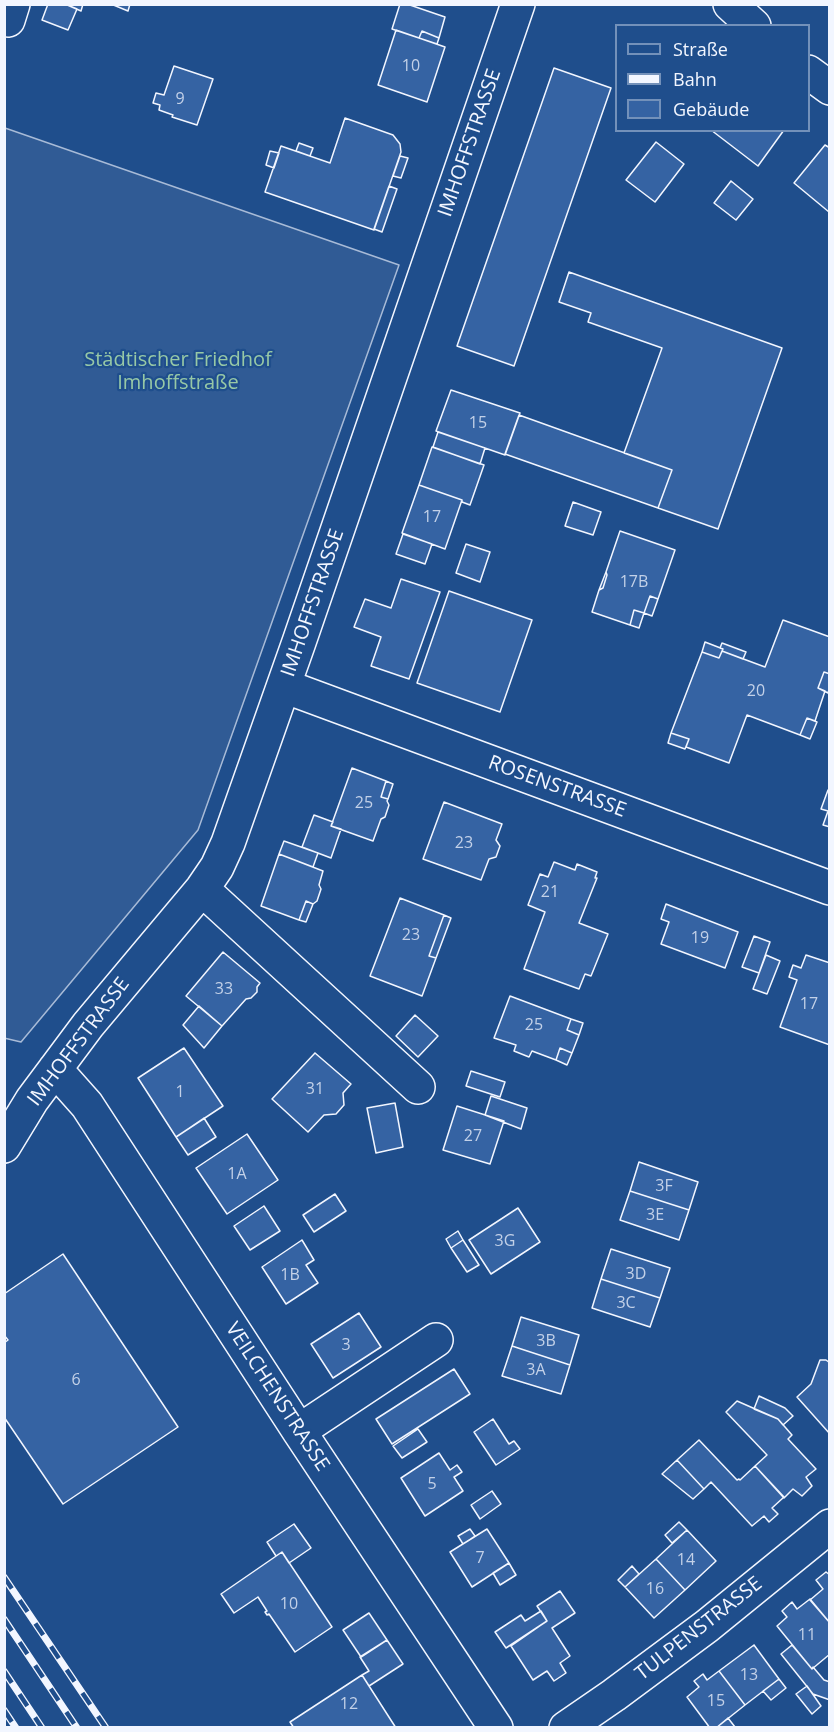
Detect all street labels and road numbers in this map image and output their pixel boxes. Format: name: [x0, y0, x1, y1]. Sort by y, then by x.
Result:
street label: IMHOFFSTRASSE: [433, 66, 507, 220]
street label: IMHOFFSTRASSE: [276, 526, 350, 680]
street label: ROSENSTRASSE: [485, 751, 629, 823]
street label: IMHOFFSTRASSE: [23, 973, 135, 1111]
street label: VEILCHENSTRASSE: [220, 1318, 334, 1476]
street label: TULPENSTRASSE: [631, 1572, 767, 1686]

